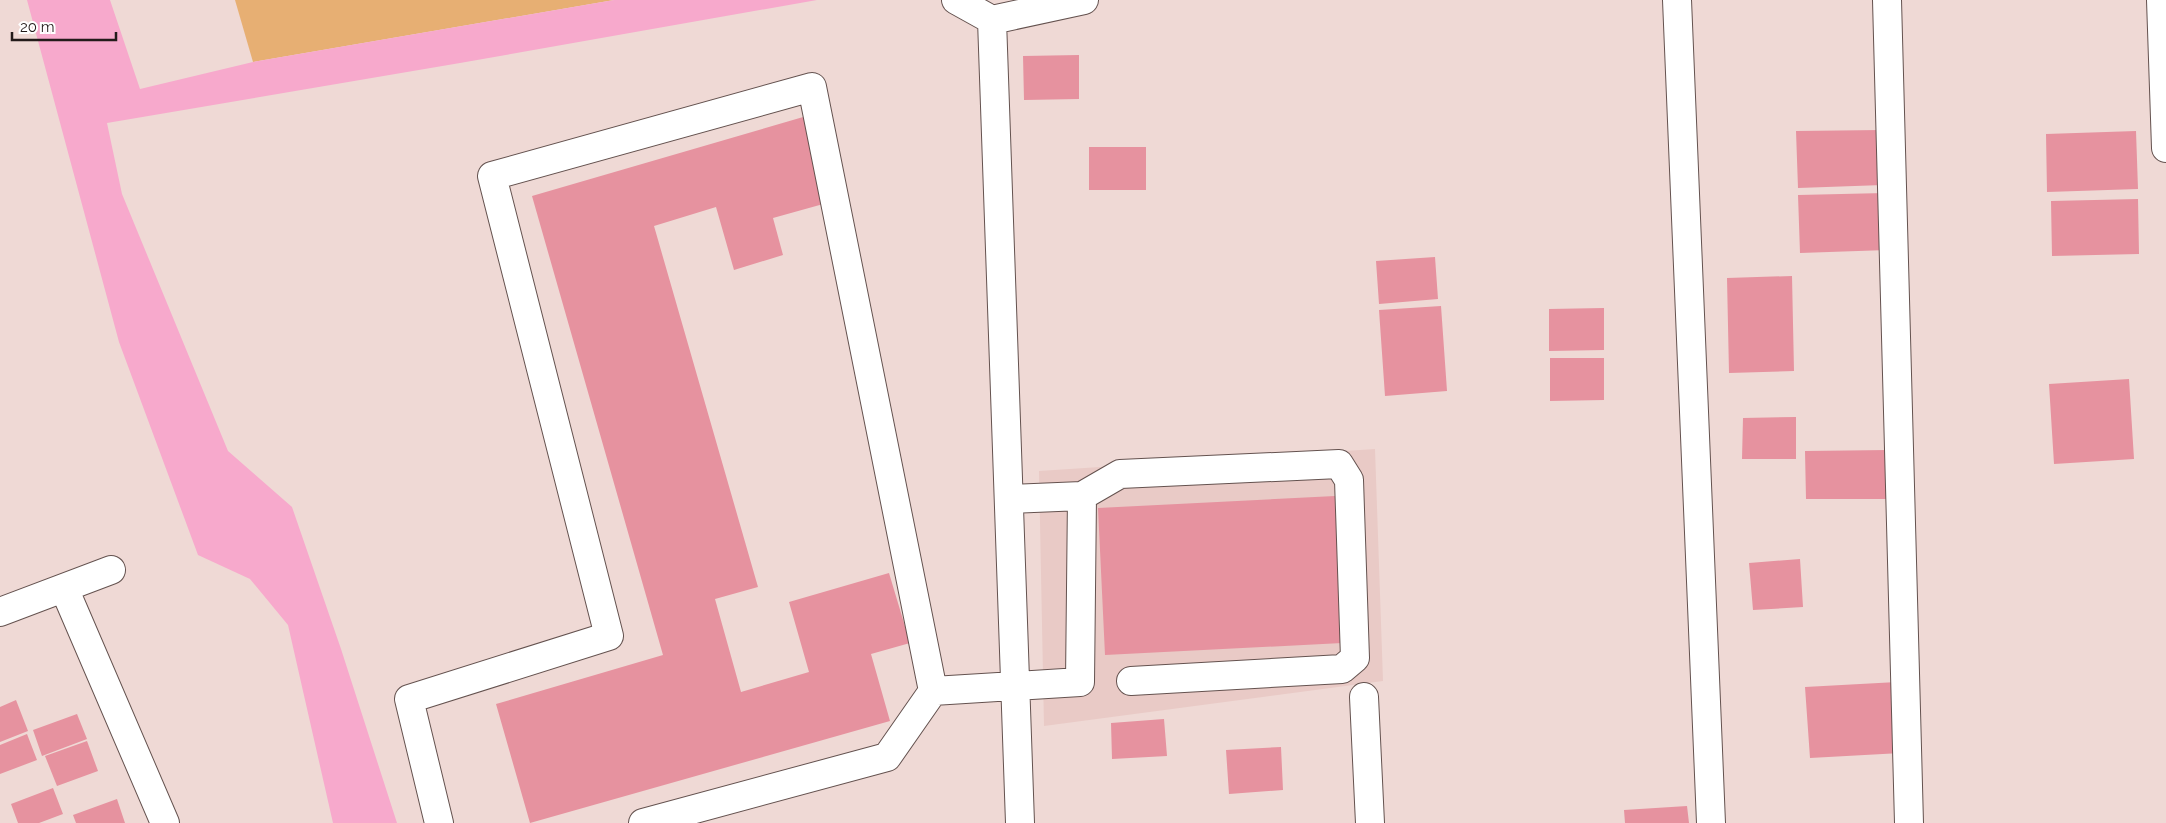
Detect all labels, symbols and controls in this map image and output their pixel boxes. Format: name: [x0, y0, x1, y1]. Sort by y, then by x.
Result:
scale bar: [12, 10, 116, 42]
text: 20 m: [20, 18, 55, 36]

